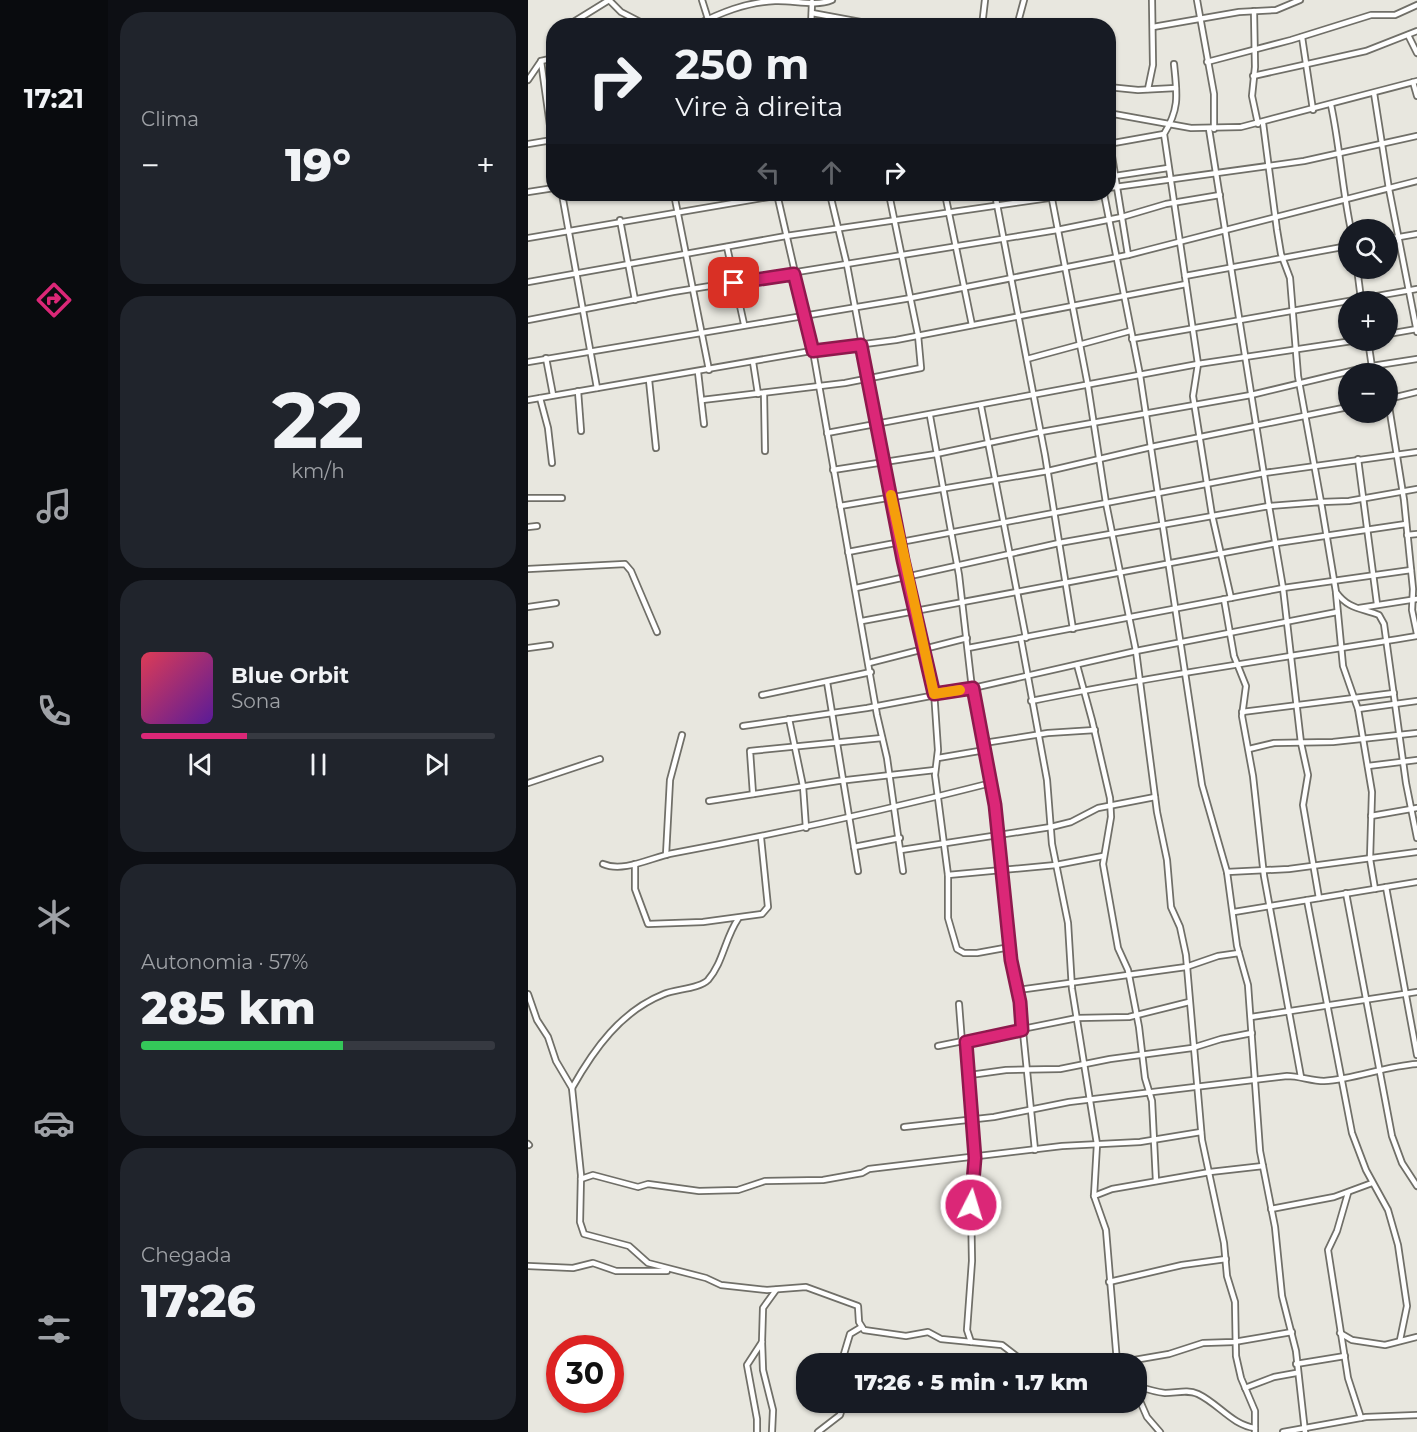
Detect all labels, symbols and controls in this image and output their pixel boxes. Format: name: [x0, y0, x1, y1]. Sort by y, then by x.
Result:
text: 250 m: [675, 38, 809, 90]
icon: right: [576, 42, 654, 120]
text: 17:21: [24, 82, 84, 115]
text: Vire à direita: [675, 90, 843, 123]
text: Clima: [141, 107, 199, 131]
text: 19°: [285, 137, 351, 192]
text: −: [141, 145, 160, 185]
text: +: [476, 145, 495, 185]
icon: left: [752, 156, 785, 189]
icon: ahead: [815, 156, 848, 189]
icon: right: [878, 156, 911, 189]
map controls: [1338, 219, 1398, 423]
button: search: [1338, 219, 1398, 279]
pin: [708, 257, 759, 308]
icon: arrive: [717, 266, 750, 299]
icon: directions: [33, 279, 75, 321]
button: +: [1338, 291, 1398, 351]
button: −: [1338, 363, 1398, 423]
text: 22: [272, 372, 364, 468]
text: km/h: [291, 459, 345, 483]
icon: music: [33, 485, 75, 527]
text: Blue Orbit: [231, 662, 349, 689]
text: Sona: [231, 689, 281, 713]
icon: phone: [33, 690, 75, 732]
icon: previous: [184, 748, 217, 781]
icon: pause: [302, 748, 335, 781]
icon: next: [420, 748, 453, 781]
icon: climate: [33, 896, 75, 938]
text: Autonomia · 57%: [141, 950, 308, 974]
text: 285 km: [141, 980, 316, 1035]
icon: car: [33, 1102, 75, 1144]
position arrow: [939, 1173, 1003, 1237]
text: Chegada: [141, 1243, 232, 1267]
text: 17:26: [141, 1273, 256, 1328]
icon: filters: [33, 1308, 75, 1350]
speed limit sign: 30: [546, 1335, 624, 1413]
text: 17:26 · 5 min · 1.7 km: [855, 1369, 1088, 1396]

